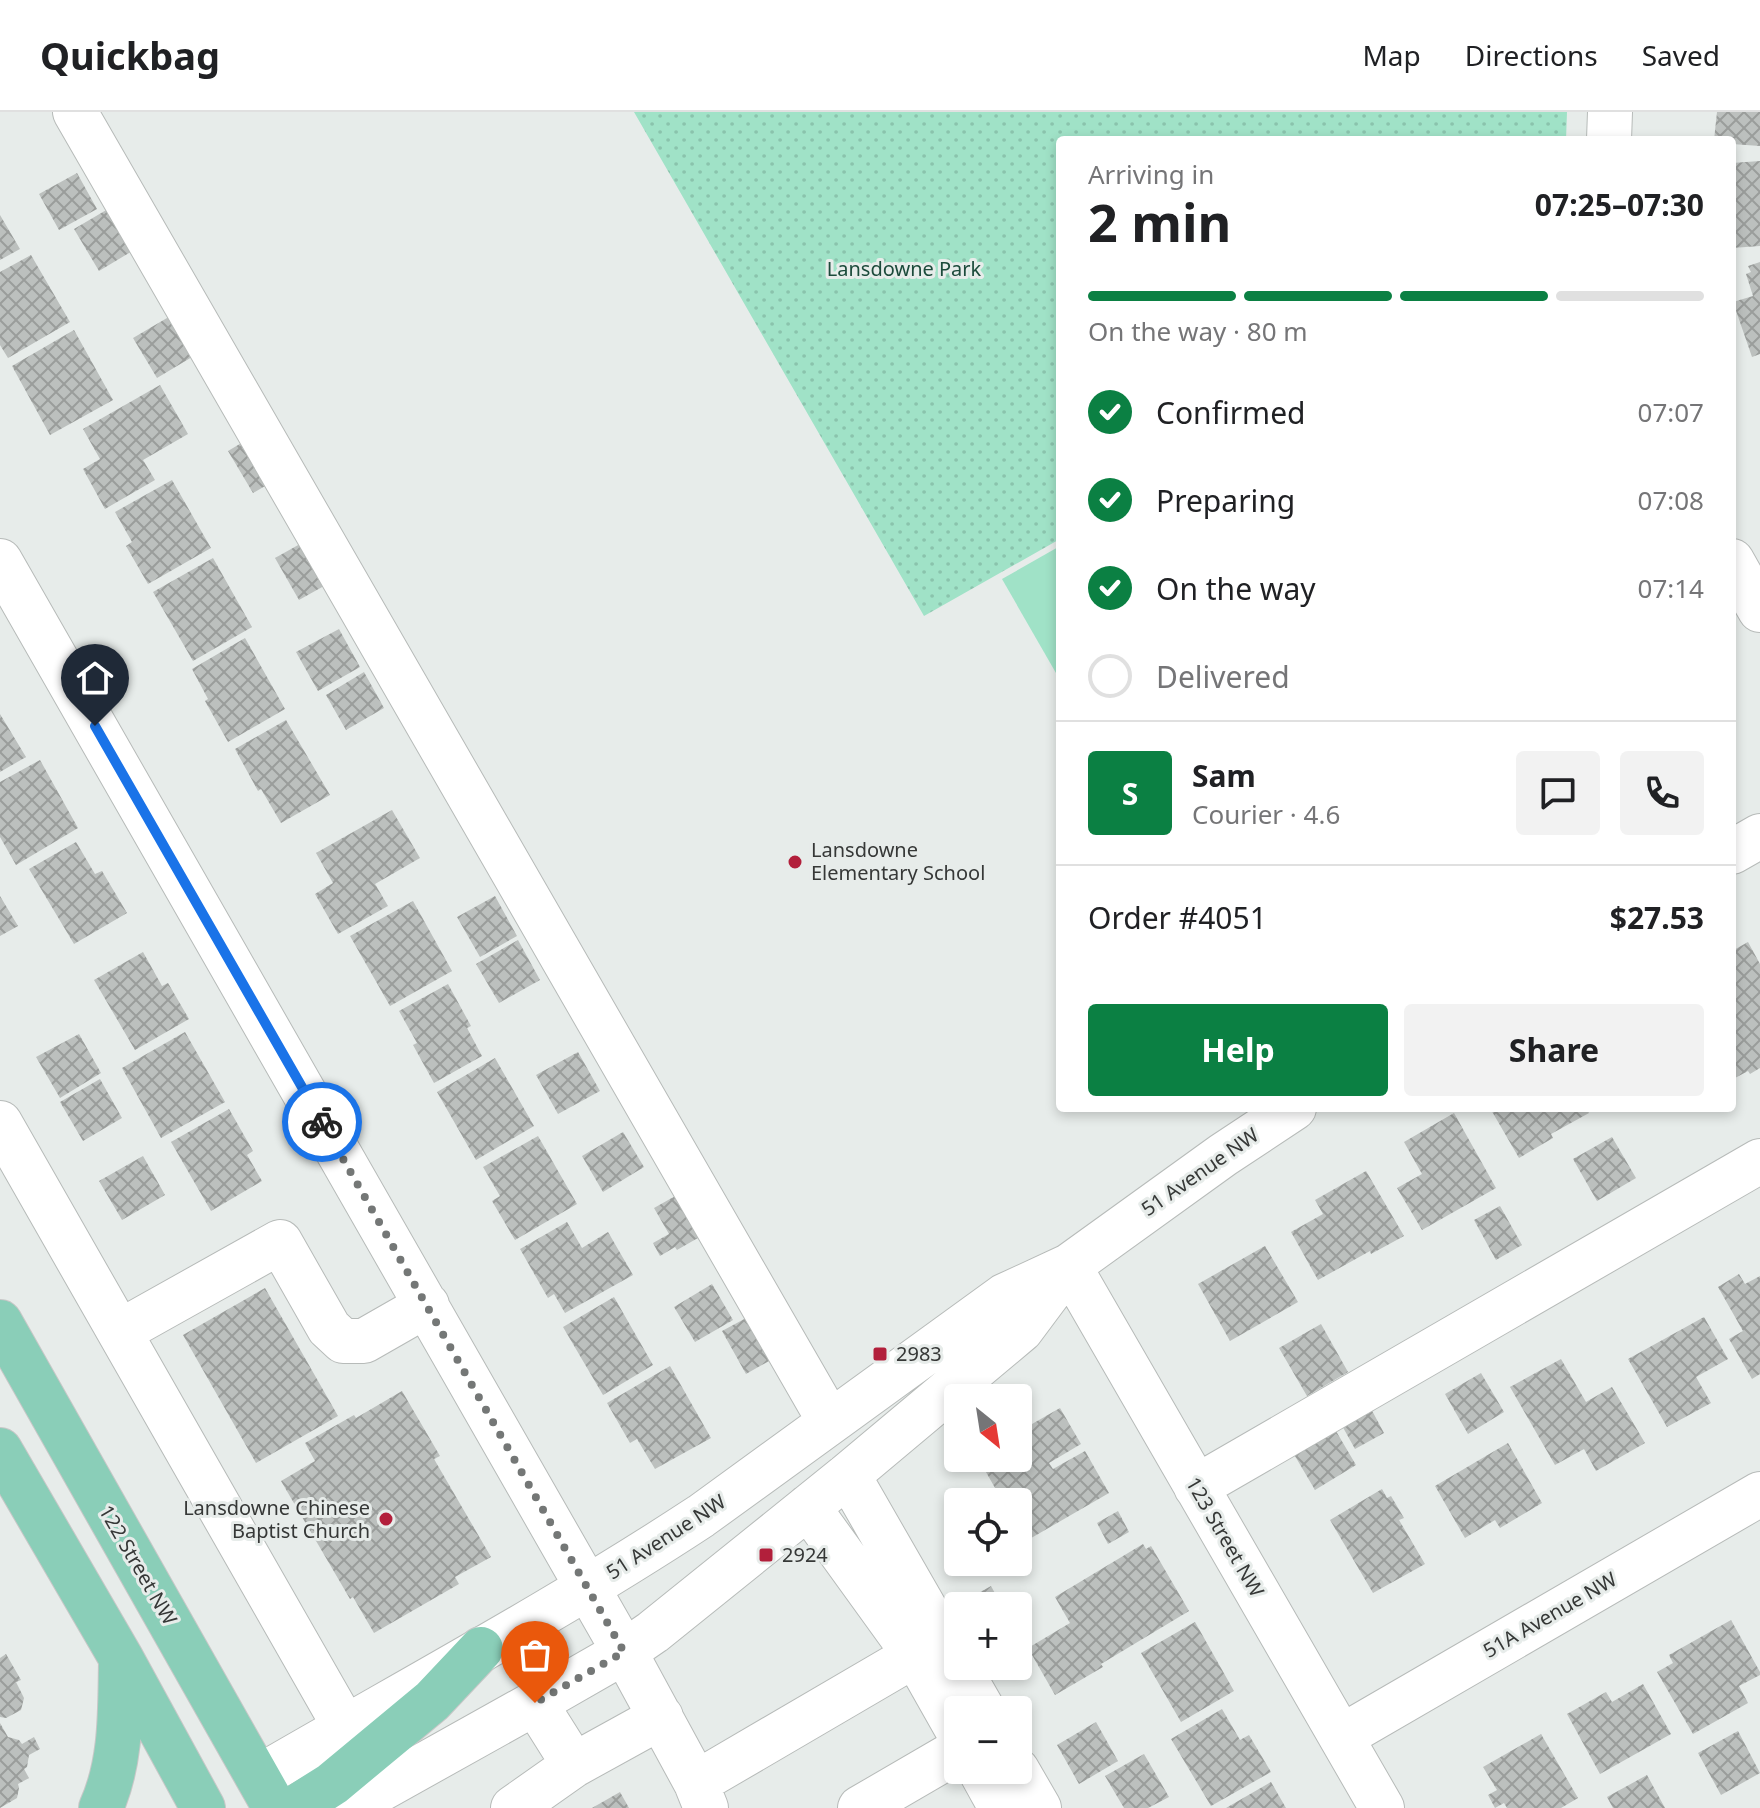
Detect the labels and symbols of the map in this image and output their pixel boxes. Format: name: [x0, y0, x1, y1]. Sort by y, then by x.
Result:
park label: Lansdowne Park: [827, 255, 982, 282]
pin: [61, 644, 129, 726]
place label: Lansdowne Elementary School: [811, 836, 985, 886]
marker: Lansdowne Elementary School: [786, 853, 804, 871]
courier: [282, 1082, 362, 1162]
street label: 51 Avenue NW: [1136, 1121, 1264, 1222]
place label: 2983: [896, 1340, 942, 1367]
marker: 2983: [871, 1345, 889, 1363]
north arrow: [944, 1384, 1032, 1472]
street label: 123 Street NW: [1180, 1472, 1271, 1602]
street label: 51 Avenue NW: [601, 1488, 731, 1585]
place label: Lansdowne Chinese Baptist Church: [183, 1494, 370, 1544]
street label: 122 Street NW: [93, 1500, 184, 1630]
marker: Lansdowne Chinese Baptist Church: [377, 1510, 395, 1528]
place label: 2924: [782, 1541, 828, 1568]
marker: 2924: [757, 1546, 775, 1564]
street label: 51A Avenue NW: [1478, 1565, 1622, 1664]
pin: [501, 1621, 569, 1703]

